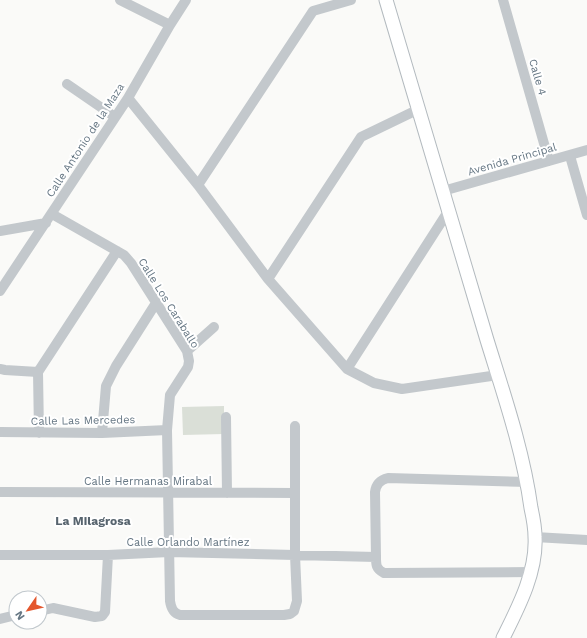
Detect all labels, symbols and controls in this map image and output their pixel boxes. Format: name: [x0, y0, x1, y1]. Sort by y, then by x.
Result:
street label: Calle 4: [526, 57, 549, 97]
street label: Calle Antonio de la Maza: [44, 81, 127, 200]
street label: Avenida Principal: [466, 140, 559, 178]
street label: Calle Los Caraballo: [136, 256, 202, 351]
street label: Calle Las Mercedes: [31, 413, 136, 428]
street label: Calle Hermanas Mirabal: [84, 475, 213, 488]
district label: La Milagrosa: [55, 514, 131, 528]
street label: Calle Orlando Martínez: [126, 536, 250, 549]
north arrow: [8, 590, 48, 630]
text: N: [12, 608, 28, 622]

